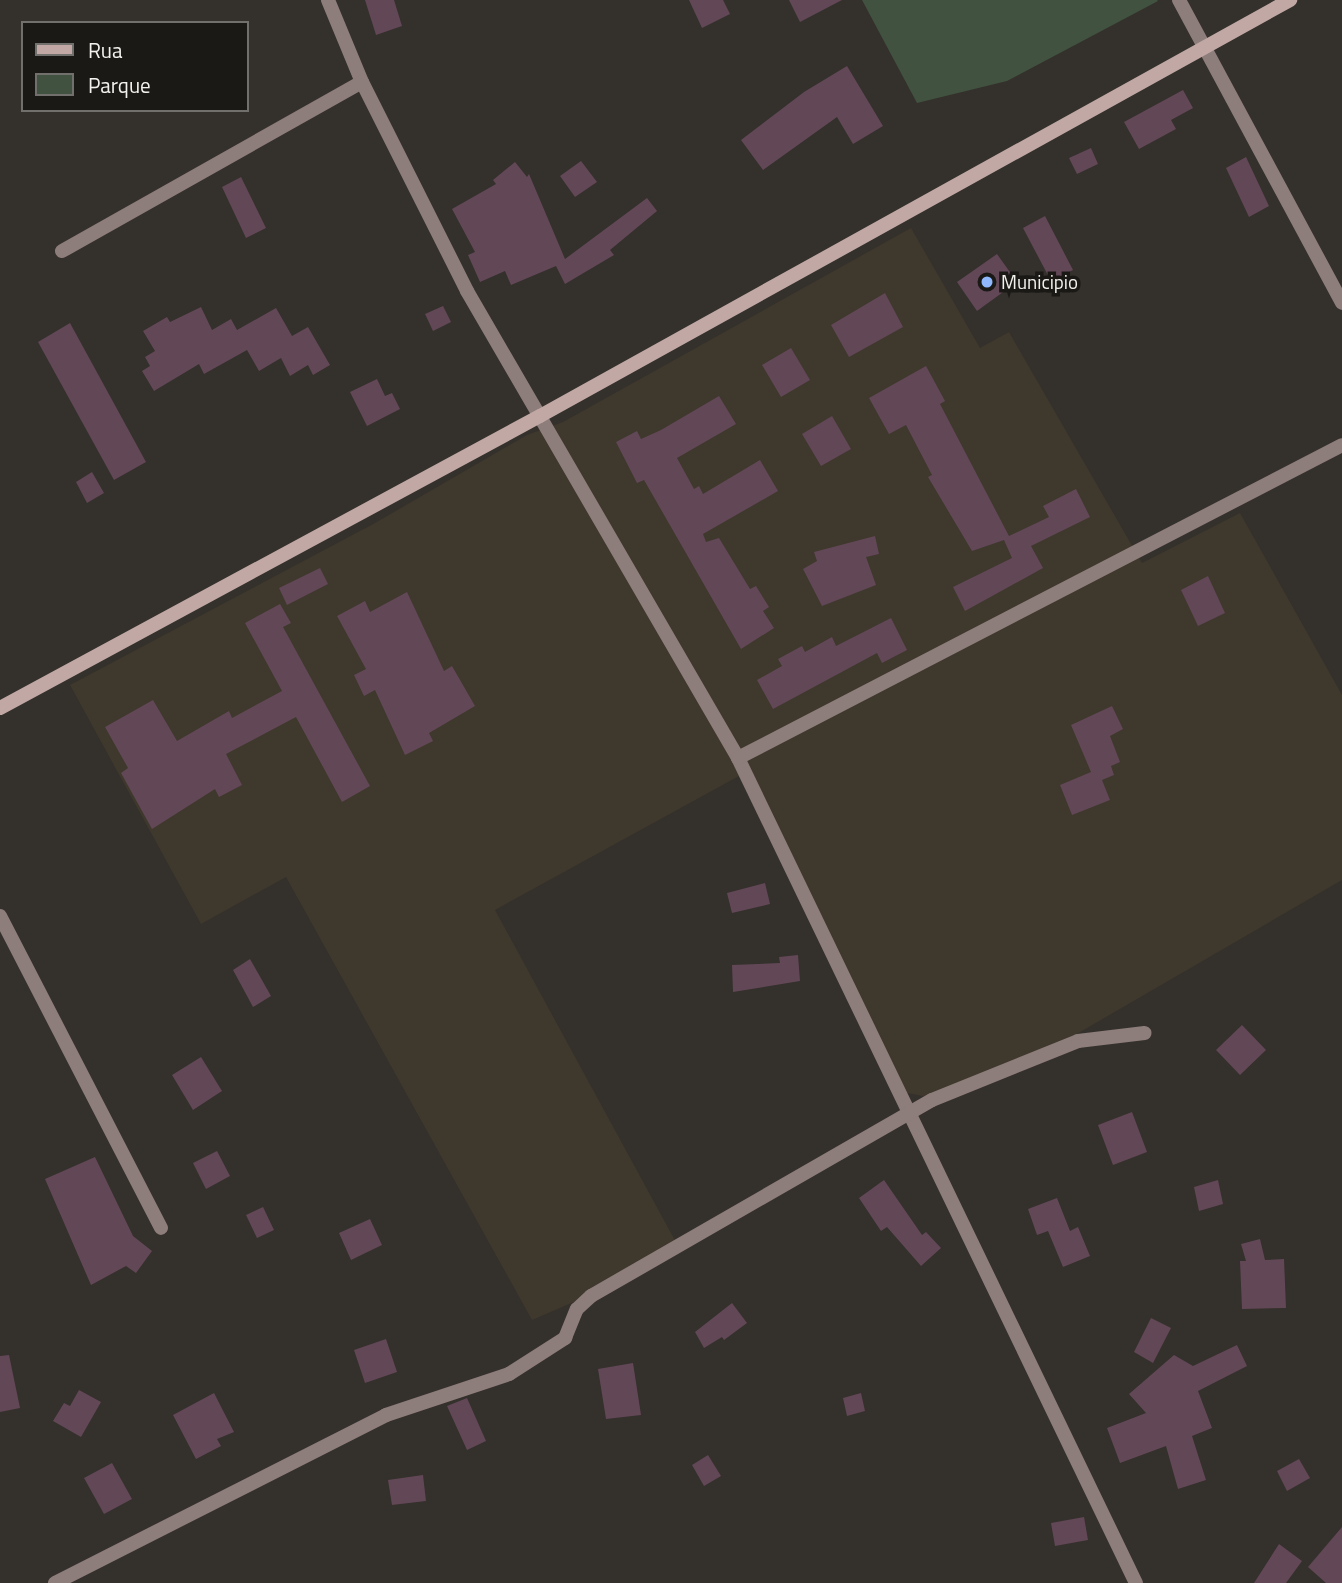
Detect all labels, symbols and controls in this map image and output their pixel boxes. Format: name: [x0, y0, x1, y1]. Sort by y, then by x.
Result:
legend: [21, 21, 248, 112]
text: Rua: [88, 34, 123, 66]
text: Parque: [88, 69, 151, 101]
place label: Municipio: [1001, 271, 1078, 293]
marker: Municipio: [979, 274, 995, 290]

